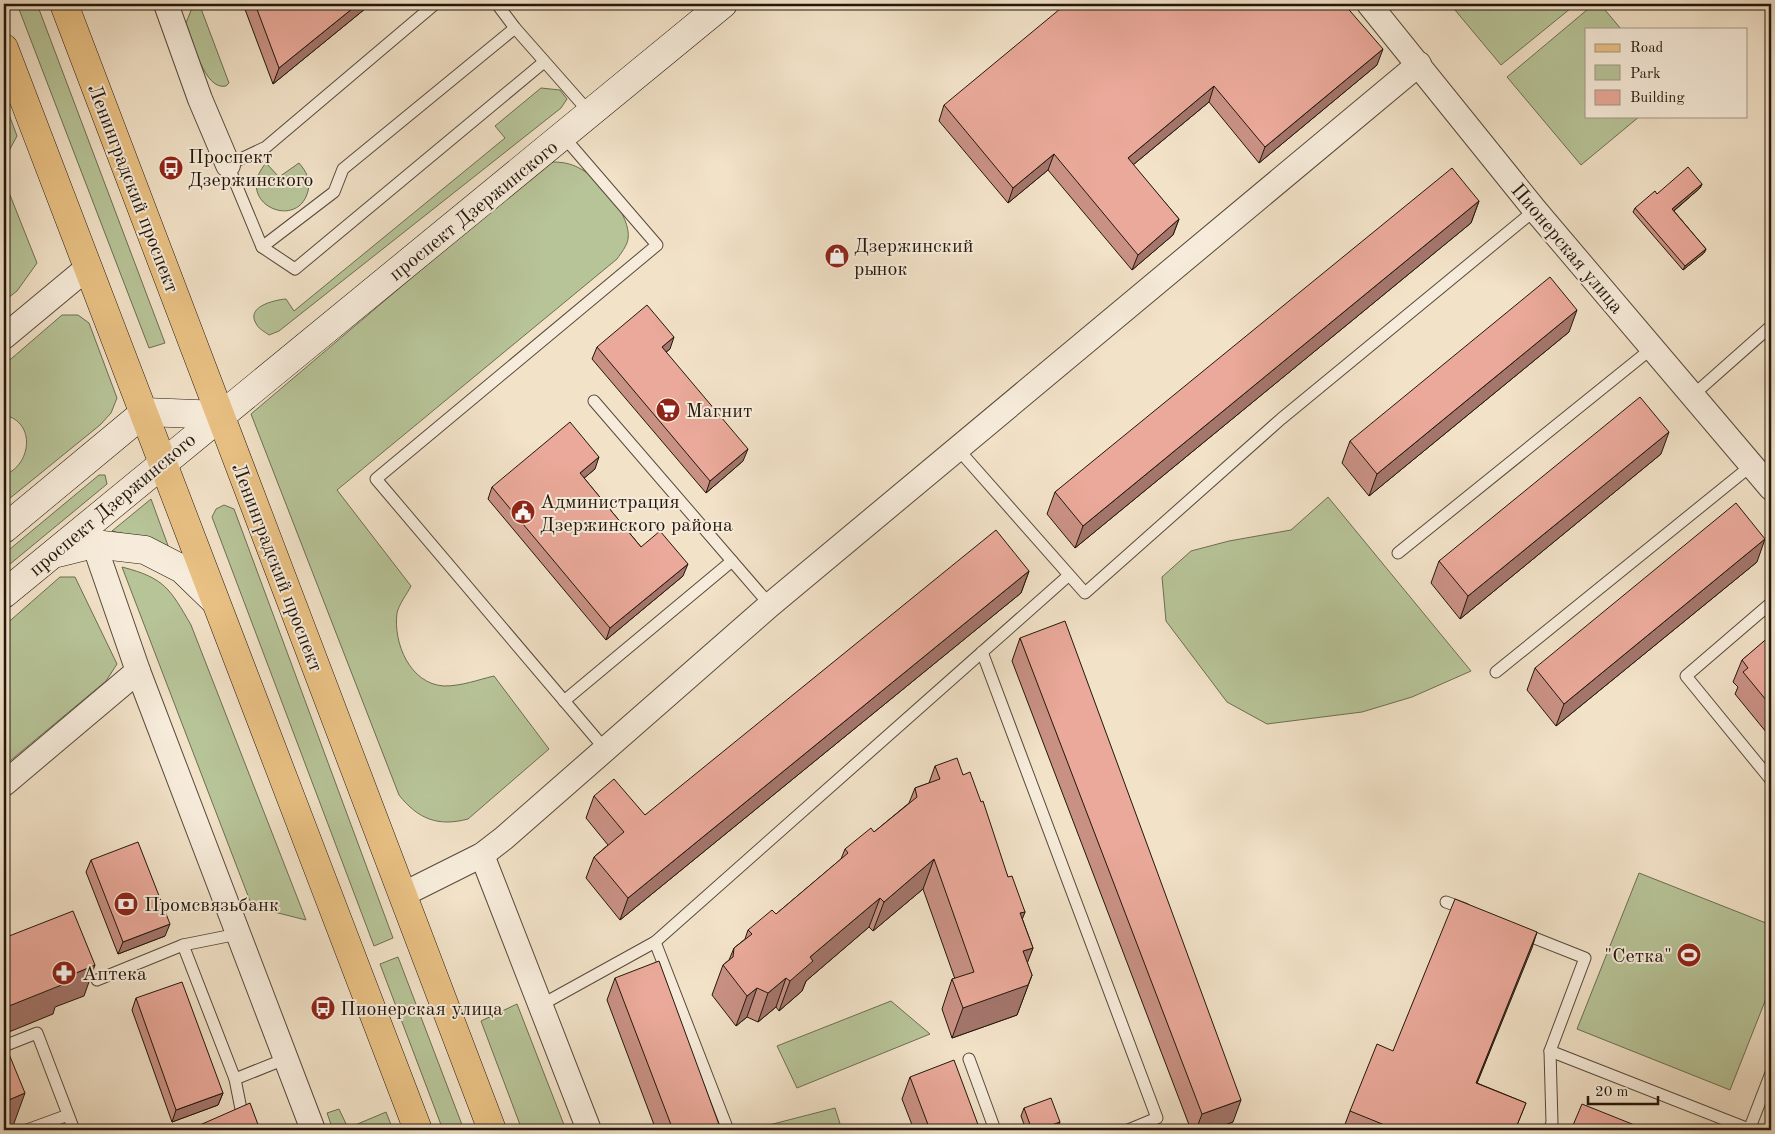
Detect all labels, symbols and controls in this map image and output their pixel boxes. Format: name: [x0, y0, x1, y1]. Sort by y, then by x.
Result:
legend: [1585, 28, 1748, 118]
text: Road: [1630, 41, 1664, 56]
text: Park: [1630, 67, 1661, 82]
street label: Ленинградский проспект: [83, 82, 181, 296]
text: Building: [1630, 91, 1685, 106]
street label: проспект Дзержинского: [386, 138, 562, 286]
place label: Проспект Дзержинского: [188, 148, 313, 191]
bus stop icon: Проспект Дзержинского: [158, 155, 184, 181]
street label: Пионерская улица: [1506, 181, 1627, 318]
place label: Дзержинский рынок: [854, 237, 973, 280]
shop icon: Дзержинский рынок: [824, 243, 850, 269]
supermarket icon: Магнит: [655, 397, 681, 423]
place label: Магнит: [686, 402, 753, 422]
street label: проспект Дзержинского: [26, 430, 200, 581]
street label: Ленинградский проспект: [227, 461, 325, 675]
place label: Администрация Дзержинского района: [540, 493, 733, 536]
public building icon: Администрация Дзержинского района: [510, 499, 536, 525]
bank icon: Промсвязьбанк: [113, 891, 139, 917]
place label: Промсвязьбанк: [144, 896, 279, 916]
sports icon: "Сетка": [1676, 942, 1702, 968]
place label: "Сетка": [1604, 947, 1672, 967]
pharmacy icon: Аптека: [51, 960, 77, 986]
place label: Аптека: [82, 965, 147, 985]
bus stop icon: Пионерская улица: [310, 995, 336, 1021]
place label: Пионерская улица: [340, 1000, 503, 1020]
scale bar: [1588, 1074, 1658, 1106]
text: 20 m: [1595, 1085, 1629, 1100]

